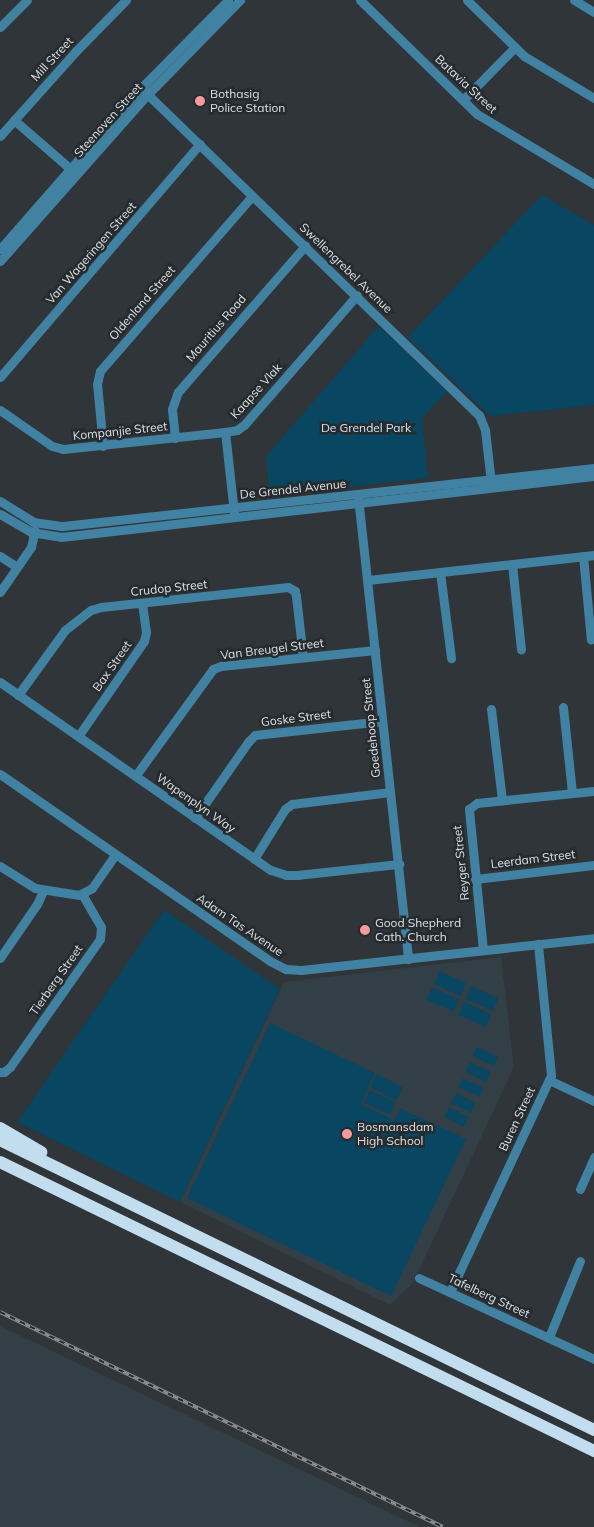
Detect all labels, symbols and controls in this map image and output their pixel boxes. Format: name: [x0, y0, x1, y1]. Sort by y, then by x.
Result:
street label: Mill Street: [28, 34, 76, 84]
street label: Batavia Street: [432, 52, 500, 116]
street label: Steenoven Street: [71, 80, 145, 160]
place label: Bothasig Police Station: [210, 87, 285, 115]
marker: Bothasig Police Station: [194, 95, 206, 107]
street label: Van Wageringen Street: [43, 199, 139, 307]
street label: Swellengrebel Avenue: [297, 220, 395, 316]
street label: Oldenland Street: [106, 263, 178, 343]
street label: Mauritius Road: [183, 292, 249, 364]
street label: Kaapse Vlak: [227, 360, 285, 422]
street label: Kompanjie Street: [72, 419, 168, 443]
park label: De Grendel Park: [321, 421, 411, 435]
street label: De Grendel Avenue: [239, 476, 347, 502]
street label: Crudop Street: [130, 577, 208, 599]
street label: Van Breugel Street: [220, 636, 324, 662]
street label: Bax Street: [89, 638, 135, 694]
street label: Goedehoop Street: [359, 677, 383, 779]
street label: Goske Street: [260, 707, 332, 729]
street label: Wapenplyn Way: [154, 770, 238, 836]
street label: Reyger Street: [450, 825, 472, 901]
street label: Leerdam Street: [490, 847, 576, 871]
street label: Adam Tas Avenue: [194, 891, 286, 959]
place label: Good Shepherd Cath. Church: [375, 916, 461, 944]
marker: Good Shepherd Cath. Church: [359, 924, 371, 936]
street label: Tierberg Street: [26, 942, 86, 1018]
street label: Buren Street: [496, 1085, 538, 1153]
place label: Bosmansdam High School: [357, 1120, 434, 1148]
marker: Bosmansdam High School: [341, 1128, 353, 1140]
street label: Tafelberg Street: [446, 1271, 532, 1321]

